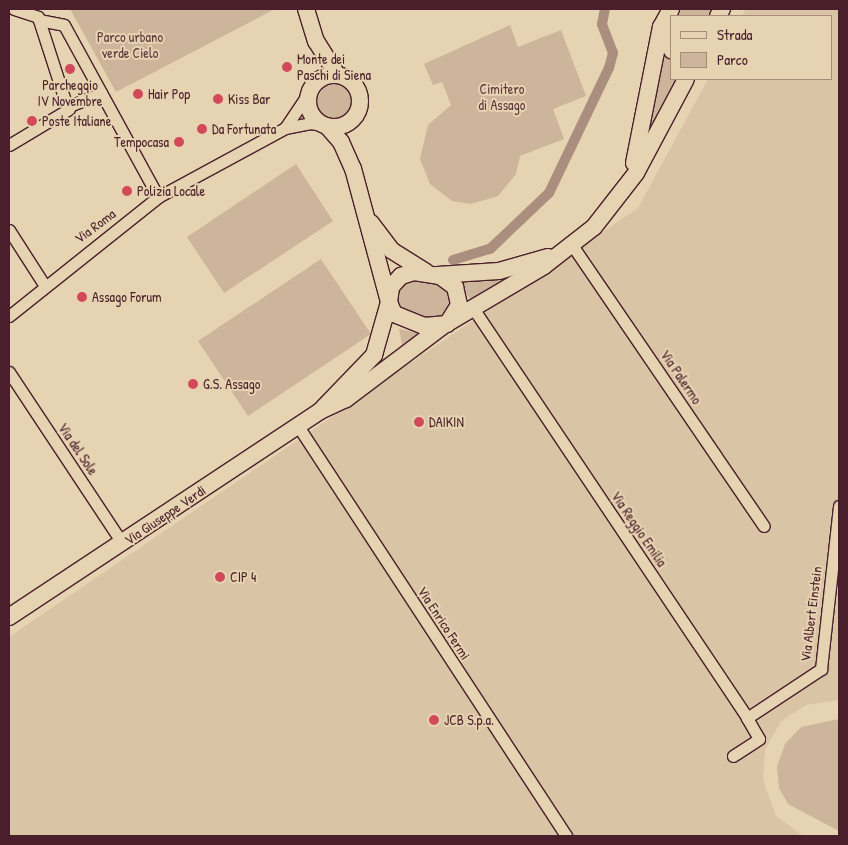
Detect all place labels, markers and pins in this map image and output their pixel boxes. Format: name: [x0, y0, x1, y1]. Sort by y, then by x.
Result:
place label: Monte dei Paschi di Siena: [297, 51, 371, 84]
marker: Monte dei Paschi di Siena: [281, 61, 293, 73]
marker: Parcheggio IV Novembre: [64, 63, 76, 75]
place label: Parcheggio IV Novembre: [38, 77, 102, 110]
place label: Hair Pop: [148, 86, 190, 102]
marker: Hair Pop: [132, 88, 144, 100]
place label: Kiss Bar: [228, 91, 270, 107]
marker: Kiss Bar: [212, 93, 224, 105]
place label: Poste Italiane: [42, 113, 111, 129]
marker: Poste Italiane: [26, 115, 38, 127]
place label: Da Fortunata: [212, 121, 276, 137]
marker: Da Fortunata: [196, 123, 208, 135]
place label: Tempocasa: [114, 134, 169, 150]
marker: Tempocasa: [173, 136, 185, 148]
place label: Polizia Locale: [137, 183, 205, 199]
marker: Polizia Locale: [121, 185, 133, 197]
place label: Assago Forum: [92, 289, 162, 305]
marker: Assago Forum: [76, 291, 88, 303]
place label: G.S. Assago: [203, 376, 260, 392]
marker: G.S. Assago: [187, 378, 199, 390]
place label: DAIKIN: [429, 414, 464, 430]
marker: DAIKIN: [413, 416, 425, 428]
place label: CIP 4: [230, 569, 256, 585]
marker: CIP 4: [214, 571, 226, 583]
place label: JCB S.p.a.: [444, 712, 494, 728]
marker: JCB S.p.a.: [428, 714, 440, 726]

